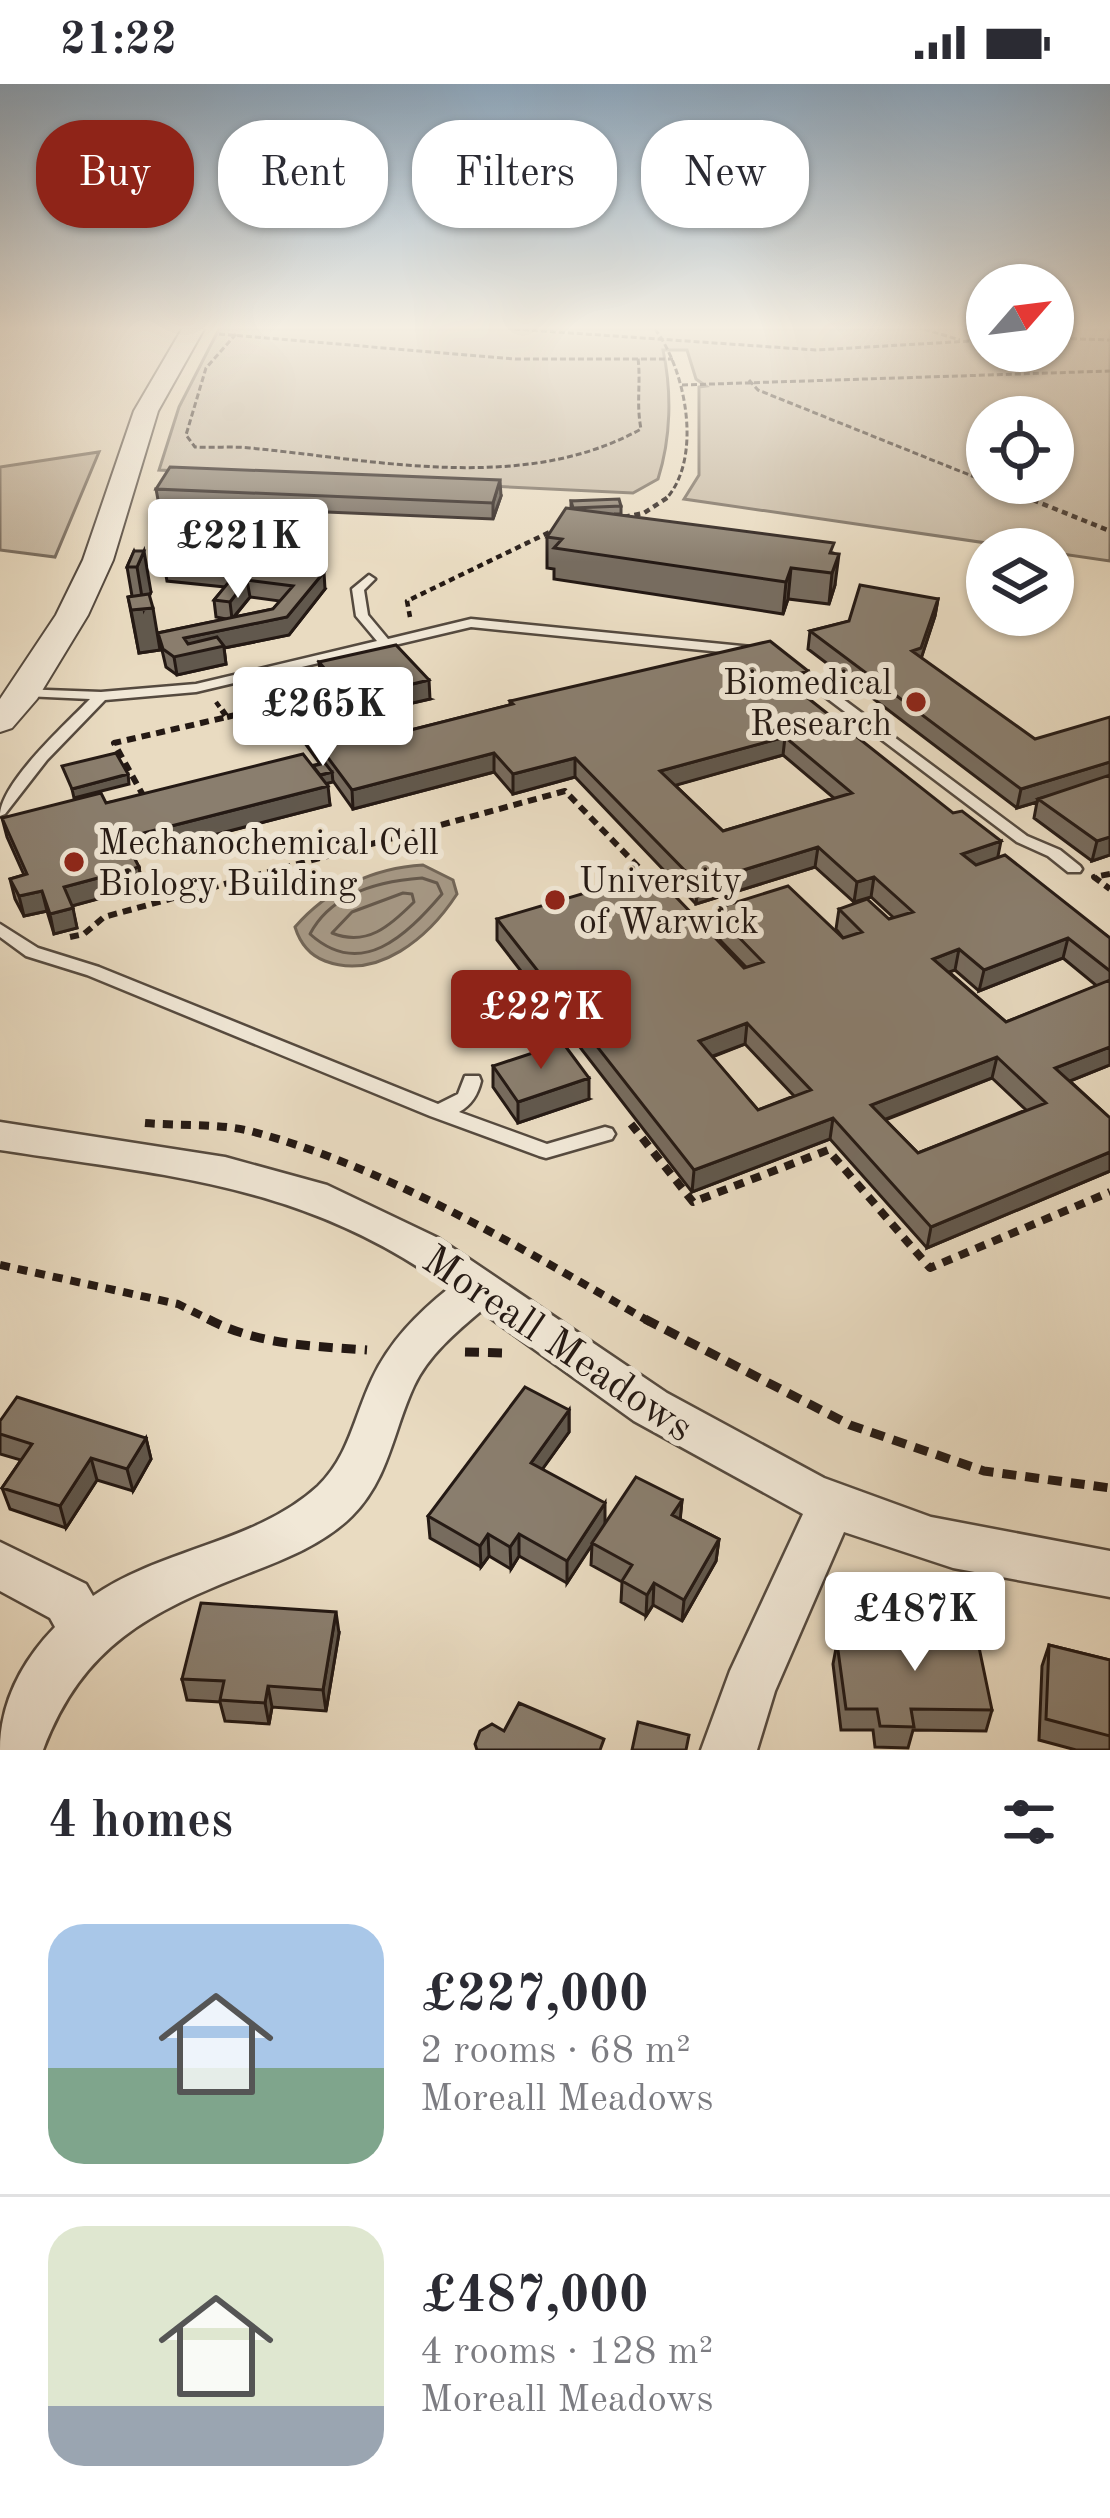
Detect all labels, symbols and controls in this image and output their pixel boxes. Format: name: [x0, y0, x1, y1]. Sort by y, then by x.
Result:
text: 21:22: [60, 19, 177, 64]
chip: Buy: [36, 120, 194, 228]
chip: Rent: [218, 120, 388, 228]
chip: Filters: [412, 120, 617, 228]
chip: New: [641, 120, 809, 228]
north arrow: [966, 264, 1074, 372]
map controls: [966, 264, 1074, 636]
button: locate: [966, 396, 1074, 504]
pin: £221K: [154, 499, 322, 601]
text: £221K: [175, 518, 301, 557]
button: layers: [966, 528, 1074, 636]
pin: £265K: [239, 667, 407, 769]
place label: Biomedical Research: [723, 667, 892, 744]
text: £265K: [260, 686, 386, 725]
marker: Biomedical Research: [903, 689, 929, 715]
place label: Mechanochemical Cell Biology Building: [98, 827, 439, 904]
marker: Mechanochemical Cell Biology Building: [61, 849, 87, 875]
place label: University of Warwick: [579, 865, 759, 942]
marker: University of Warwick: [542, 887, 568, 913]
pin: £227K: [457, 970, 625, 1072]
text: £227K: [478, 989, 604, 1028]
street label: Moreall Meadows: [414, 1240, 699, 1451]
pin: £487K: [831, 1572, 999, 1674]
text: £487K: [852, 1591, 978, 1630]
icon: filters: [996, 1789, 1062, 1855]
text: 4 homes: [48, 1797, 233, 1848]
text: £227,000: [420, 1971, 648, 2022]
icon: home: [144, 1972, 288, 2116]
text: 2 rooms · 68 m²: [420, 2032, 691, 2071]
text: Moreall Meadows: [420, 2080, 713, 2119]
text: £487,000: [420, 2272, 648, 2323]
icon: home: [144, 2274, 288, 2418]
text: 4 rooms · 128 m²: [420, 2333, 713, 2372]
text: Moreall Meadows: [420, 2381, 713, 2420]

